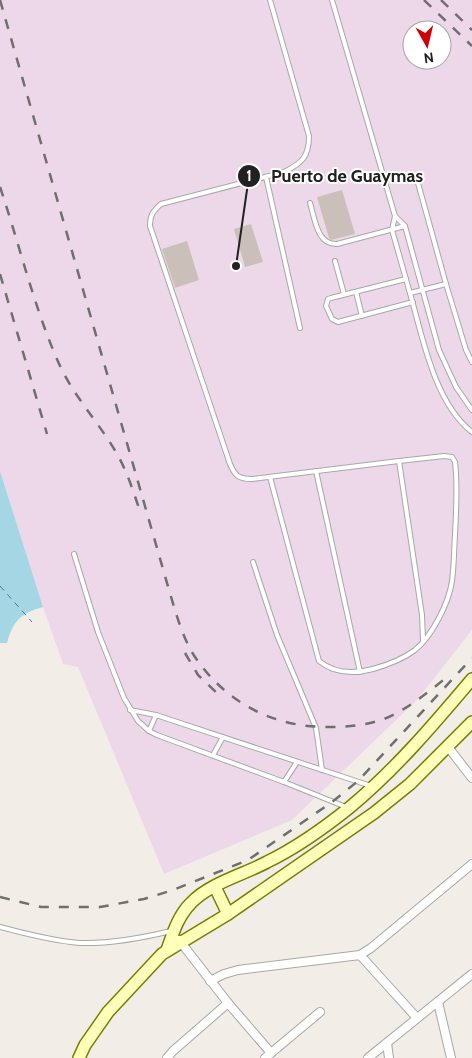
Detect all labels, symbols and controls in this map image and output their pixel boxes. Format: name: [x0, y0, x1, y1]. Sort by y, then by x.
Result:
north arrow: [402, 20, 452, 70]
text: N: [423, 48, 435, 67]
callout: Puerto de Guaymas: [236, 159, 433, 192]
text: Puerto de Guaymas: [271, 165, 423, 187]
text: 1: [246, 167, 252, 185]

